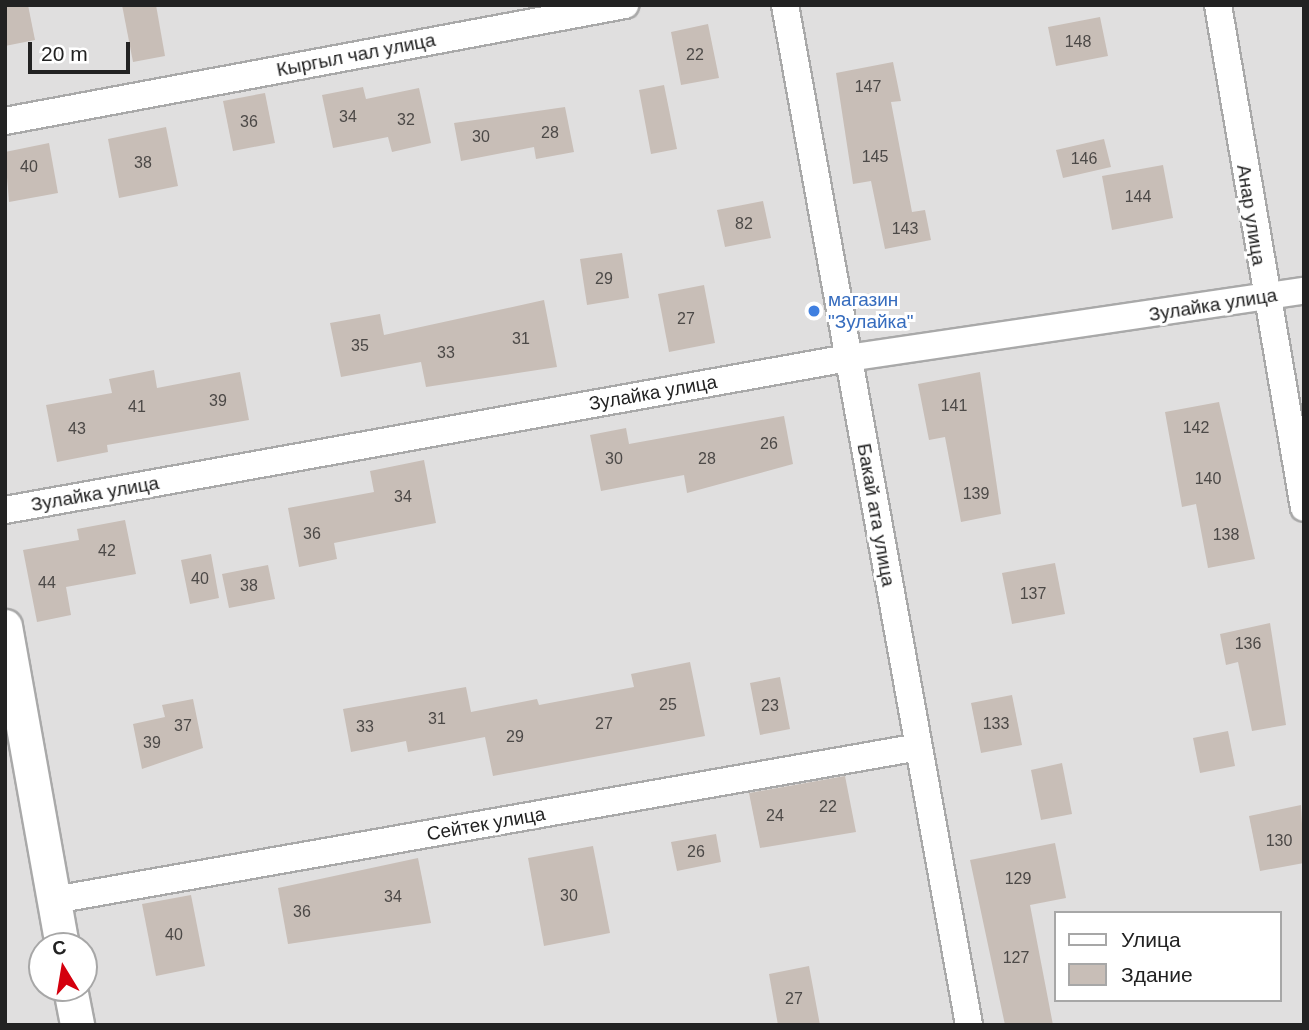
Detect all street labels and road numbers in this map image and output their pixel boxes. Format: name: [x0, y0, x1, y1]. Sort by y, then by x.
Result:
street label: Кыргыл чал улица: [275, 28, 437, 82]
street label: Анар улица: [1232, 163, 1270, 267]
street label: Зулайка улица: [1147, 284, 1279, 326]
street label: Зулайка улица: [587, 371, 719, 415]
street label: Бакай ата улица: [852, 442, 900, 588]
street label: Зулайка улица: [29, 472, 161, 516]
street label: Сейтек улица: [425, 802, 547, 846]

